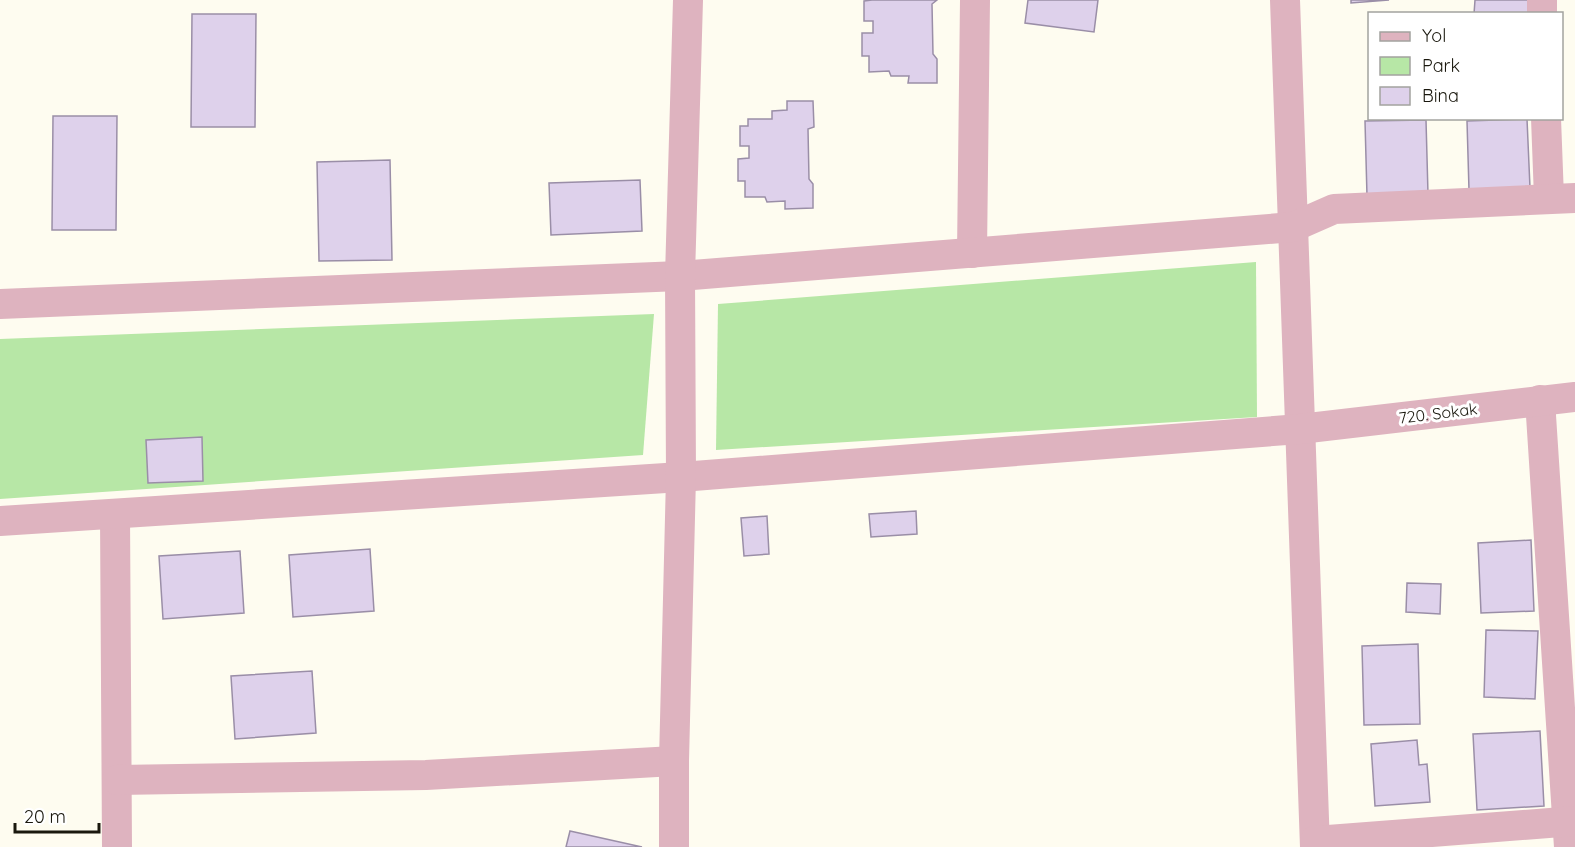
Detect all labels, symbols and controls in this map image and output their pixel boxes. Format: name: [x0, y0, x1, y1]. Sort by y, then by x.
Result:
legend: [1368, 12, 1563, 120]
text: Yol: [1422, 24, 1446, 47]
text: Park: [1422, 54, 1460, 77]
text: Bina: [1422, 84, 1459, 107]
street label: 720. Sokak: [1397, 398, 1479, 428]
scale bar: [15, 796, 99, 834]
text: 20 m: [24, 805, 66, 828]

